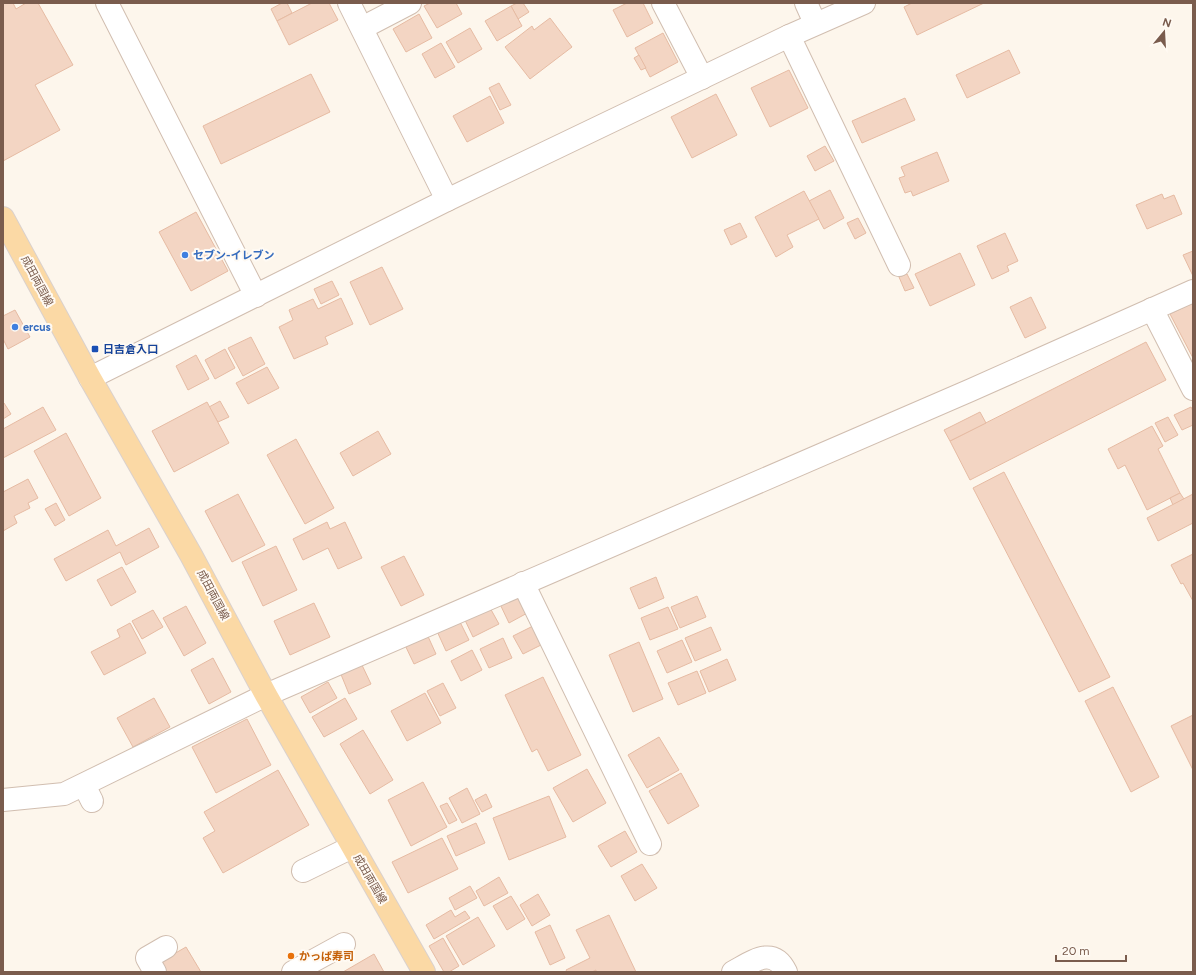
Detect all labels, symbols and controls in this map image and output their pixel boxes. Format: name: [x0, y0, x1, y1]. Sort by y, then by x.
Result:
north arrow: [1144, 12, 1184, 52]
text: N: [1161, 15, 1173, 30]
place label: セブン-イレブン: [193, 249, 275, 262]
marker: セブン-イレブン: [180, 250, 190, 260]
street label: 成田両国線: [18, 254, 56, 308]
place label: ercus: [23, 321, 51, 334]
marker: ercus: [10, 322, 20, 332]
place label: 日吉倉入口: [103, 343, 158, 356]
marker: 日吉倉入口: [90, 344, 100, 354]
street label: 成田両国線: [194, 568, 232, 622]
street label: 成田両国線: [351, 852, 389, 906]
scale bar: [1056, 937, 1126, 963]
text: 20 m: [1062, 944, 1090, 958]
place label: かっぱ寿司: [299, 950, 354, 963]
marker: かっぱ寿司: [286, 951, 296, 961]

